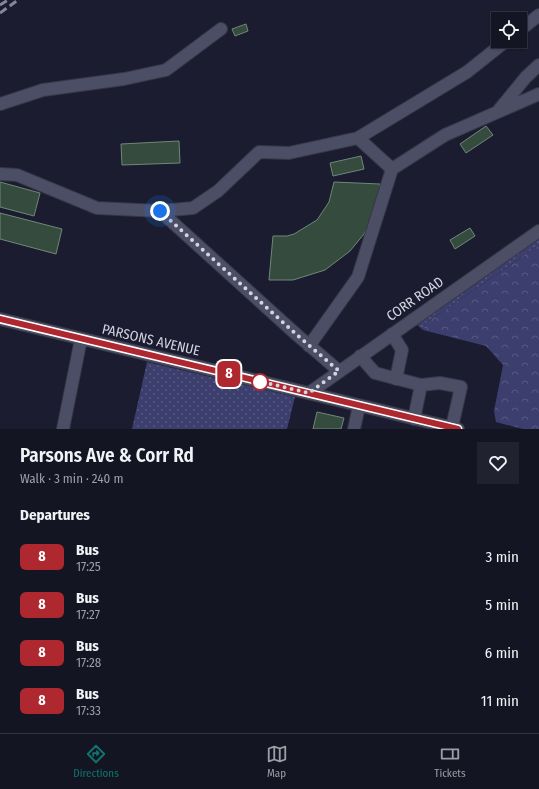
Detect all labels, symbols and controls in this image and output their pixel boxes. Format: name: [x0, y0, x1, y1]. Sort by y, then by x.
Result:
map controls: [491, 12, 527, 48]
button: locate: [491, 12, 527, 48]
your location: [150, 201, 170, 221]
street label: CORR ROAD: [383, 273, 447, 325]
street label: PARSONS AVENUE: [100, 320, 202, 360]
line badge: 8: [216, 361, 242, 387]
text: 8: [225, 365, 233, 382]
unlabelled marker: [251, 373, 269, 391]
button: heart: [477, 442, 519, 484]
text: Parsons Ave & Corr Rd: [20, 444, 194, 467]
text: Walk · 3 min · 240 m: [20, 471, 123, 486]
text: Departures: [20, 506, 90, 524]
text: Bus: [76, 541, 99, 559]
text: 8: [38, 548, 46, 565]
text: 3 min: [485, 548, 519, 566]
text: 17:25: [76, 559, 101, 574]
text: Bus: [76, 589, 99, 607]
text: 8: [38, 596, 46, 613]
text: 5 min: [485, 596, 519, 614]
text: 17:27: [76, 607, 100, 622]
text: Bus: [76, 637, 99, 655]
text: 8: [38, 644, 46, 661]
text: 6 min: [485, 644, 519, 662]
text: 17:28: [76, 655, 101, 670]
text: Bus: [76, 685, 99, 703]
text: 8: [38, 692, 46, 709]
text: 11 min: [481, 692, 519, 710]
text: 17:33: [76, 703, 101, 718]
tab: Directions: [73, 743, 119, 780]
tab: Map: [266, 743, 288, 780]
tab: Tickets: [434, 743, 466, 780]

